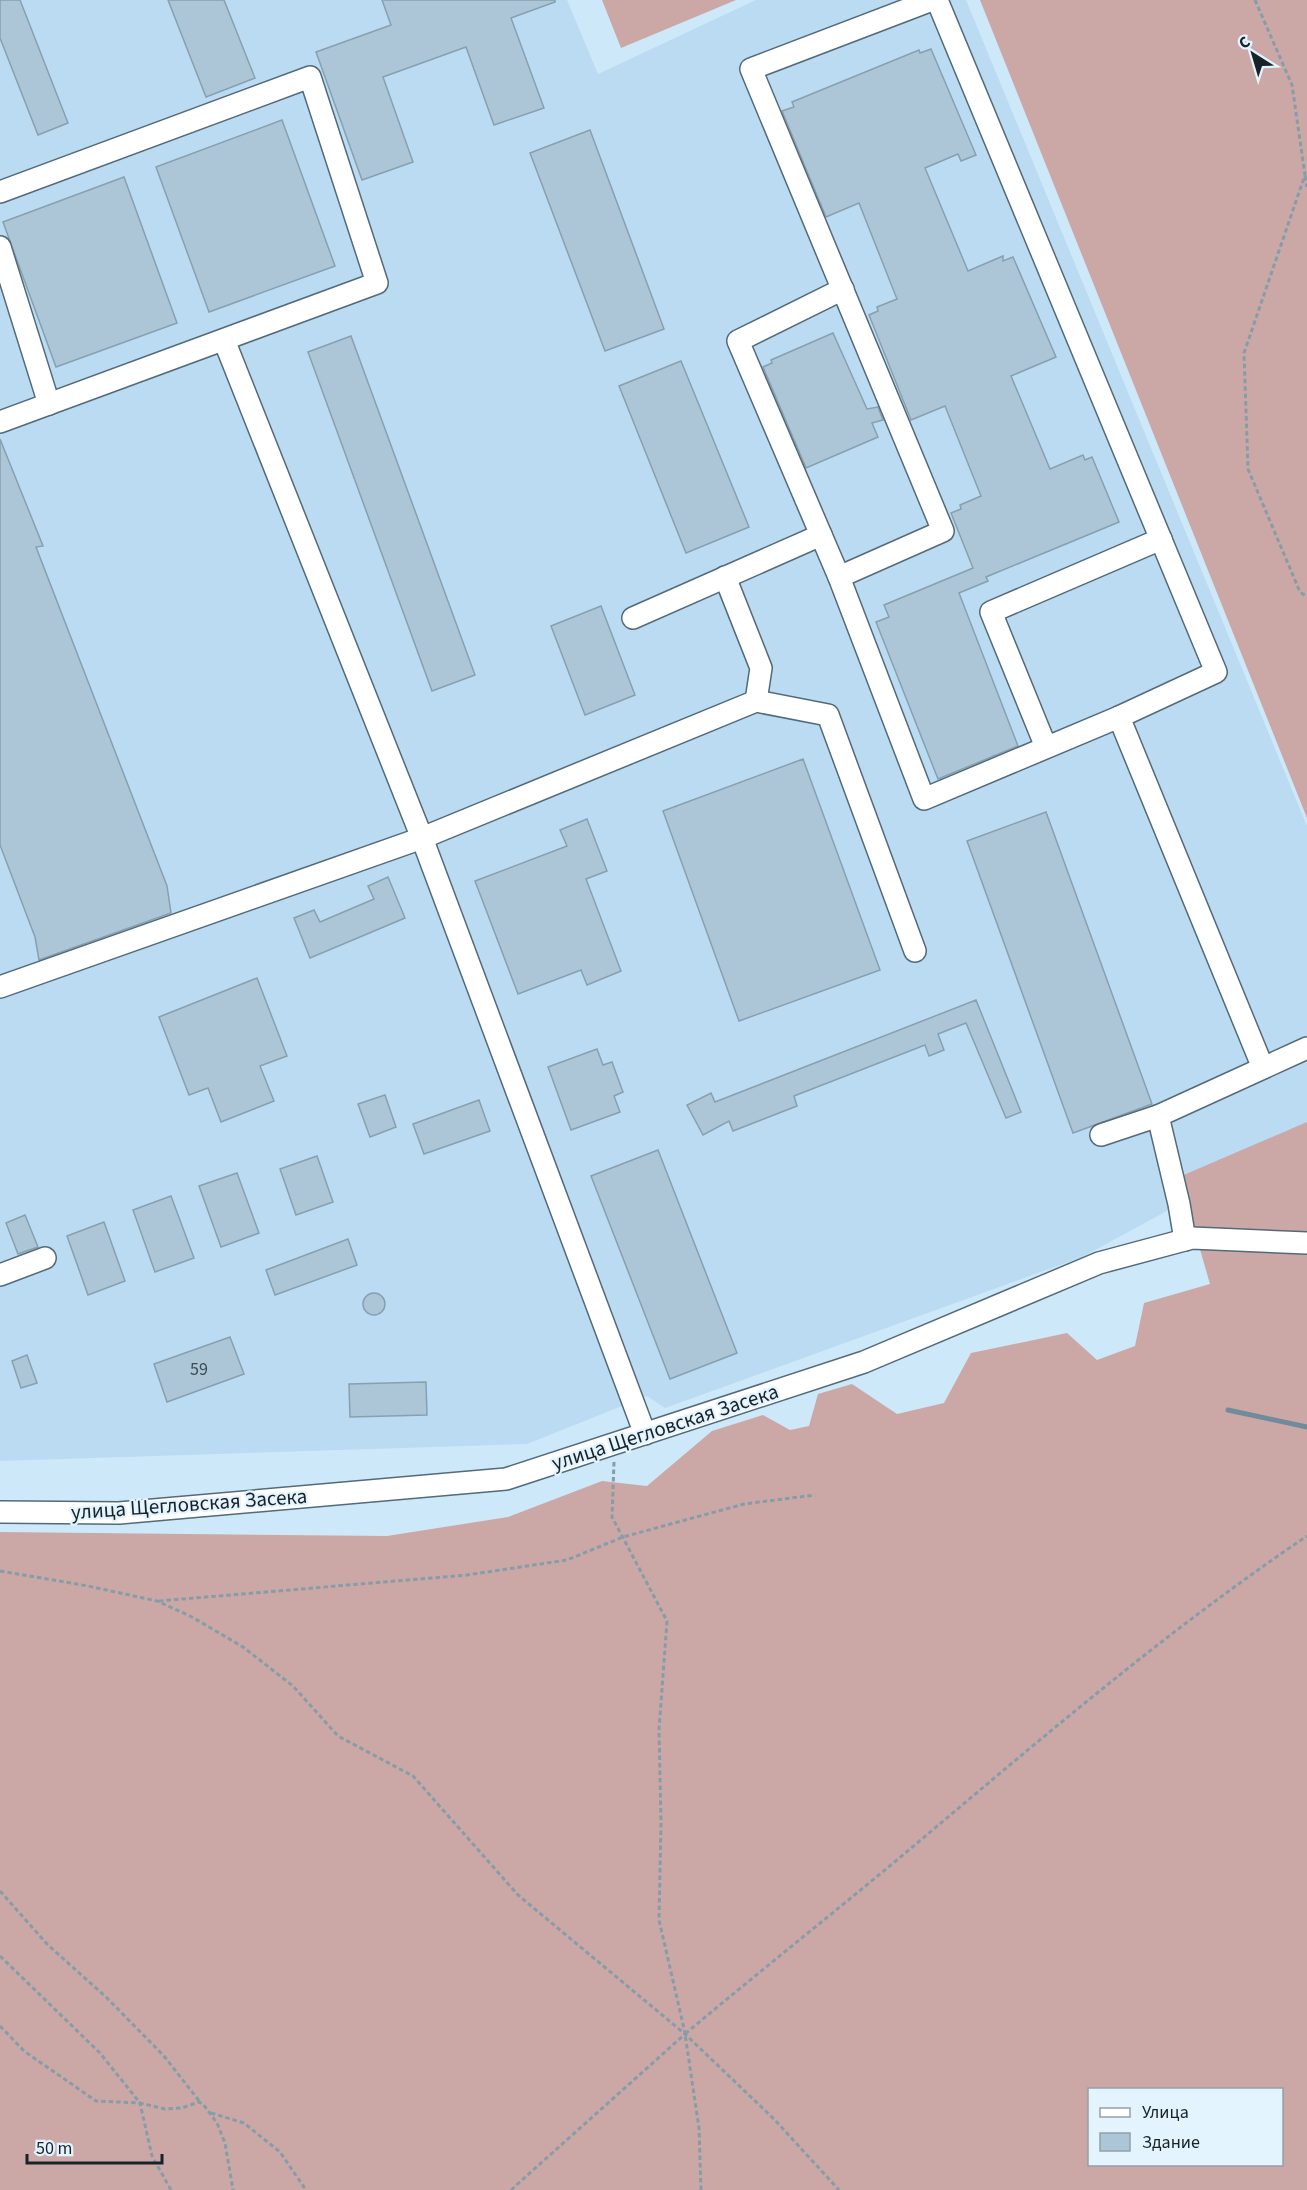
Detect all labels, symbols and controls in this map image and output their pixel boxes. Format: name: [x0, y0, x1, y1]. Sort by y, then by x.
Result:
north arrow: [1223, 24, 1283, 84]
text: С: [1234, 31, 1255, 54]
house number: 59: [190, 1357, 208, 1382]
street label: улица Щегловская Засека: [548, 1376, 782, 1478]
street label: улица Щегловская Засека: [70, 1481, 308, 1527]
legend: [1088, 2088, 1283, 2166]
text: Улица: [1142, 2100, 1189, 2125]
scale bar: [27, 2127, 162, 2165]
text: Здание: [1142, 2130, 1200, 2155]
text: 50 m: [36, 2136, 72, 2161]

